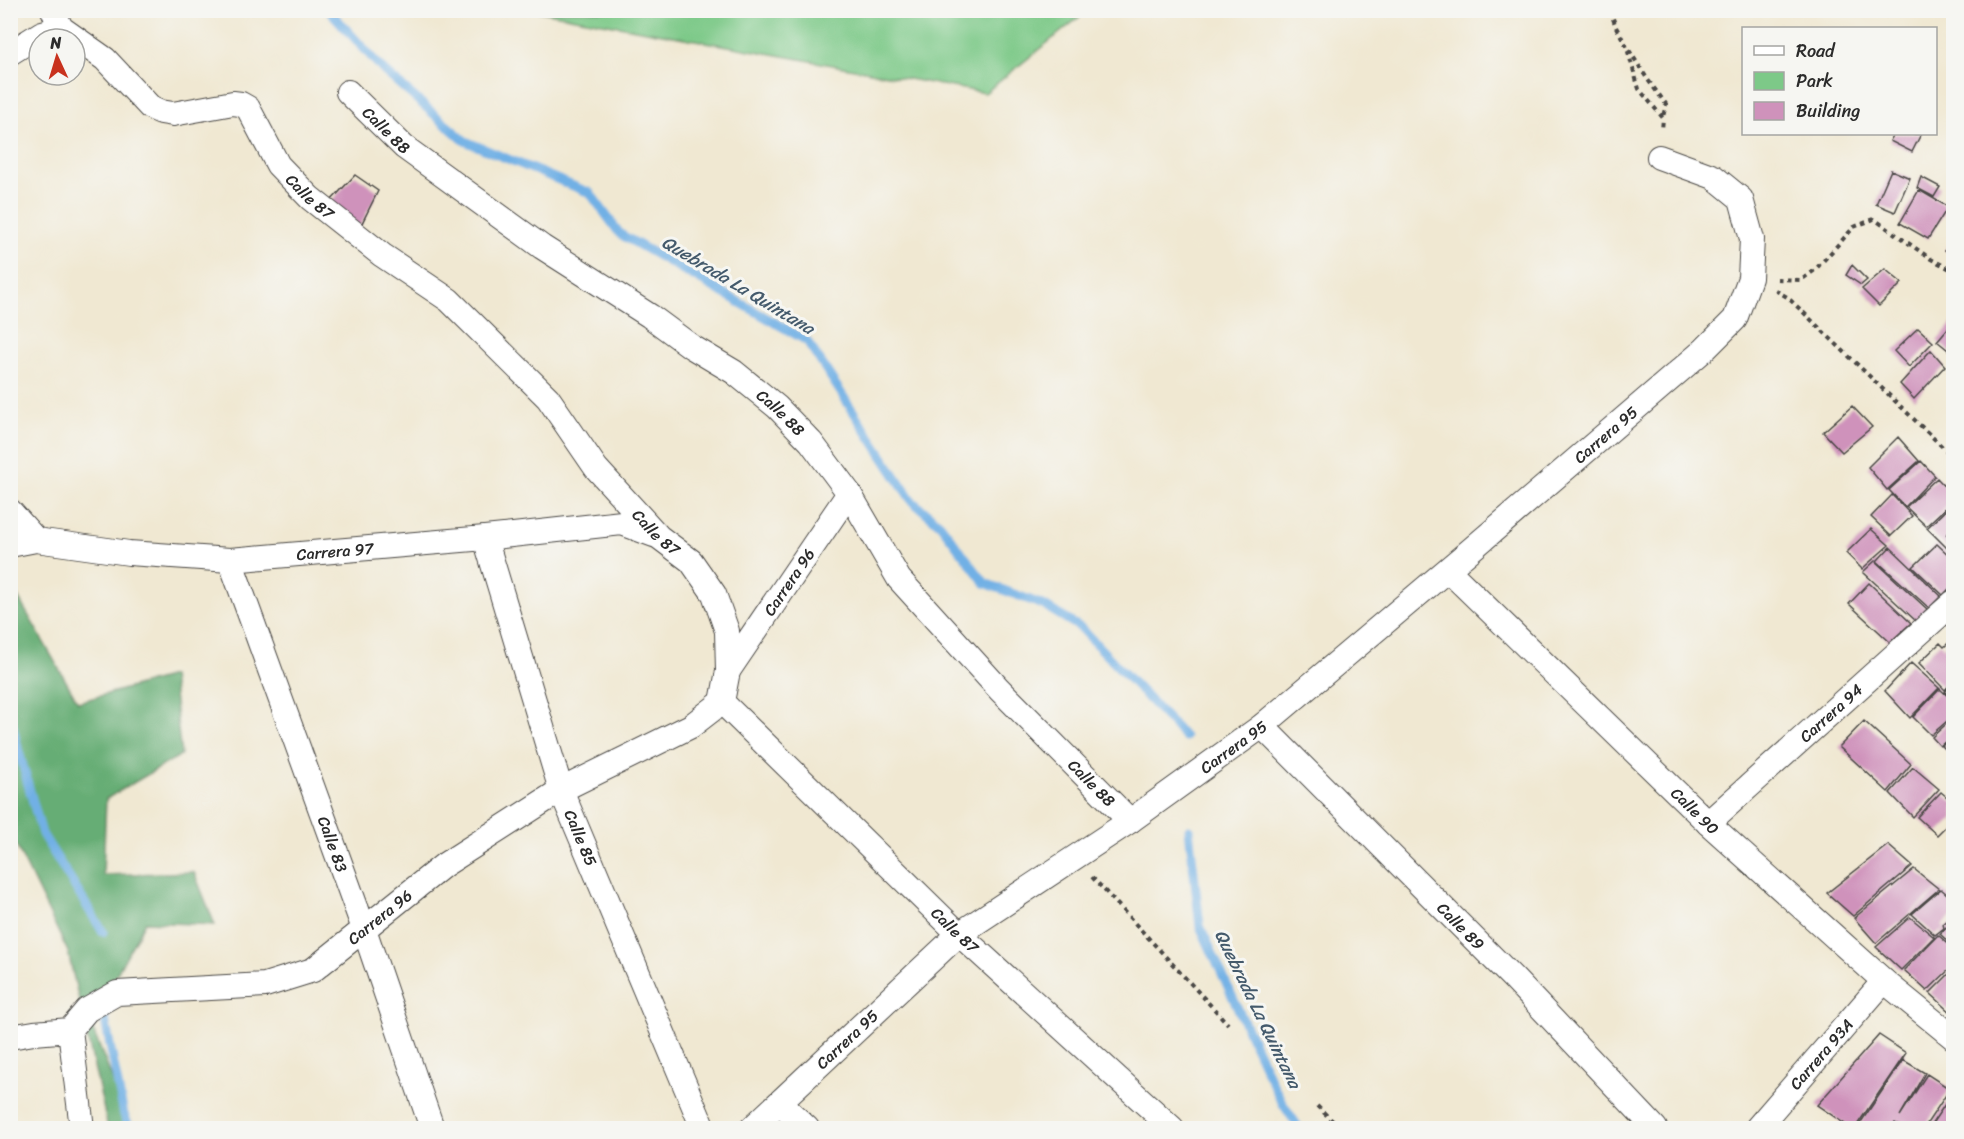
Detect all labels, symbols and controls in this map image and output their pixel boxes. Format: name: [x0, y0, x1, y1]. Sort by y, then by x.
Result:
north arrow: [27, 27, 87, 87]
legend: [1742, 27, 1937, 135]
text: N: [48, 28, 63, 57]
text: Road: [1796, 35, 1836, 67]
text: Park: [1796, 65, 1833, 97]
text: Building: [1796, 95, 1860, 127]
street label: Calle 88: [355, 99, 417, 162]
street label: Calle 87: [279, 166, 342, 227]
water label: Quebrada La Quintana: [655, 227, 822, 344]
street label: Calle 88: [750, 381, 813, 443]
street label: Carrera 95: [1567, 398, 1645, 471]
street label: Calle 87: [625, 502, 688, 563]
street label: Carrera 97: [295, 533, 376, 569]
street label: Carrera 96: [755, 542, 822, 622]
street label: Carrera 94: [1792, 676, 1869, 750]
street label: Carrera 95: [1193, 712, 1274, 781]
street label: Calle 88: [1061, 751, 1123, 814]
street label: Calle 90: [1664, 779, 1727, 842]
street label: Calle 85: [556, 805, 606, 871]
street label: Calle 83: [310, 812, 357, 876]
street label: Carrera 96: [340, 881, 419, 952]
street label: Calle 89: [1430, 895, 1492, 957]
street label: Calle 87: [924, 899, 987, 961]
water label: Quebrada La Quintana: [1206, 924, 1311, 1096]
street label: Carrera 95: [809, 1002, 885, 1076]
street label: Carrera 93A: [1782, 1011, 1861, 1096]

